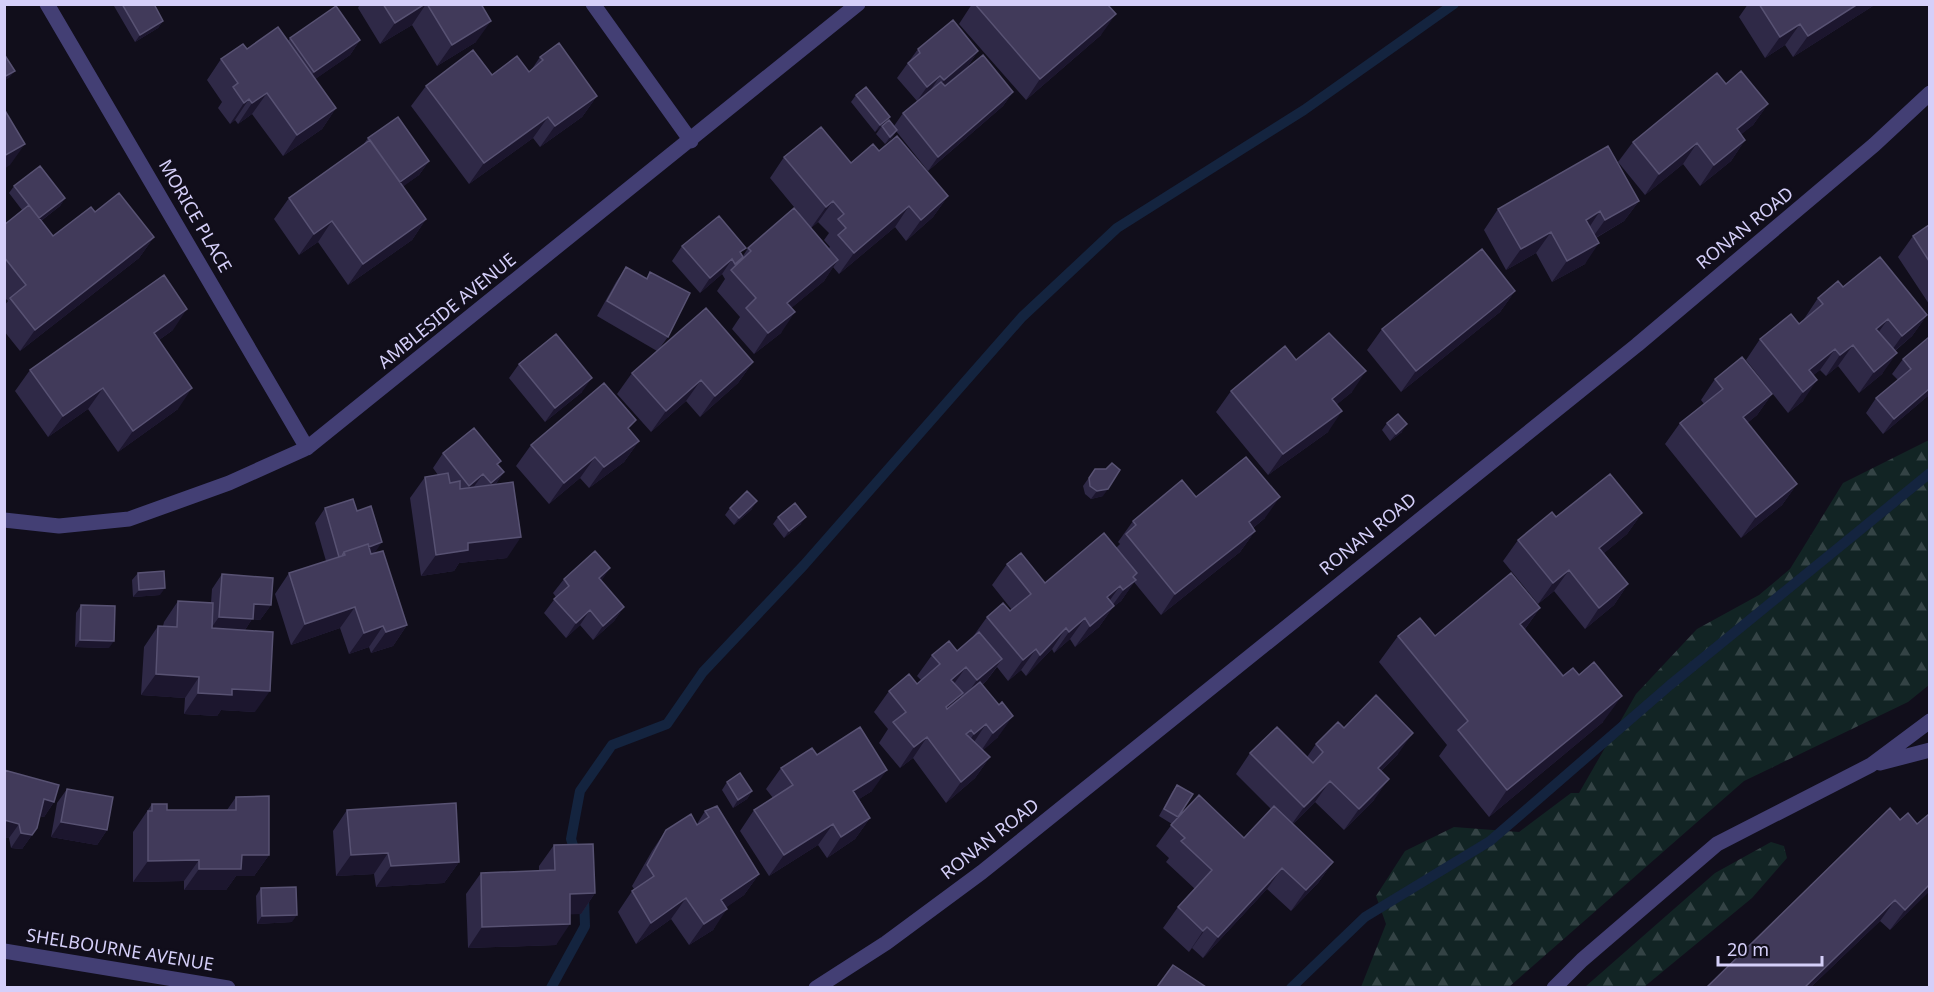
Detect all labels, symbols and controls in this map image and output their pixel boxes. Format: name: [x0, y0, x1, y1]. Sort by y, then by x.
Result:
street label: MORICE PLACE: [154, 155, 238, 276]
street label: RONAN ROAD: [1691, 181, 1798, 274]
street label: AMBLESIDE AVENUE: [372, 247, 520, 373]
street label: RONAN ROAD: [1314, 487, 1421, 580]
street label: RONAN ROAD: [935, 792, 1043, 884]
street label: SHELBOURNE AVENUE: [25, 922, 216, 976]
scale bar: [1718, 929, 1822, 967]
text: 20 m: [1727, 937, 1769, 961]

